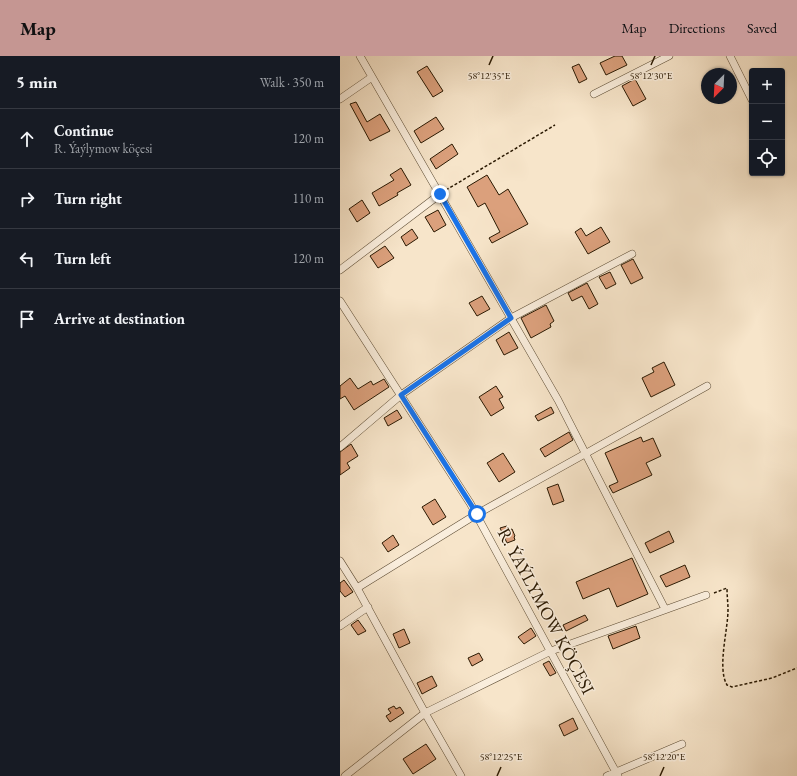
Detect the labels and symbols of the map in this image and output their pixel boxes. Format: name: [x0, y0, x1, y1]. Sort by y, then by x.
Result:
north arrow: [701, 68, 737, 104]
text: 58°12'35"E: [468, 69, 511, 82]
text: 58°12'30"E: [630, 69, 673, 82]
route end: [431, 185, 449, 203]
route start: [468, 505, 486, 523]
street label: R. ÝAÝLYMOW KÖÇESI: [493, 524, 600, 698]
text: 58°12'25"E: [480, 750, 523, 763]
text: 58°12'20"E: [643, 750, 686, 763]

